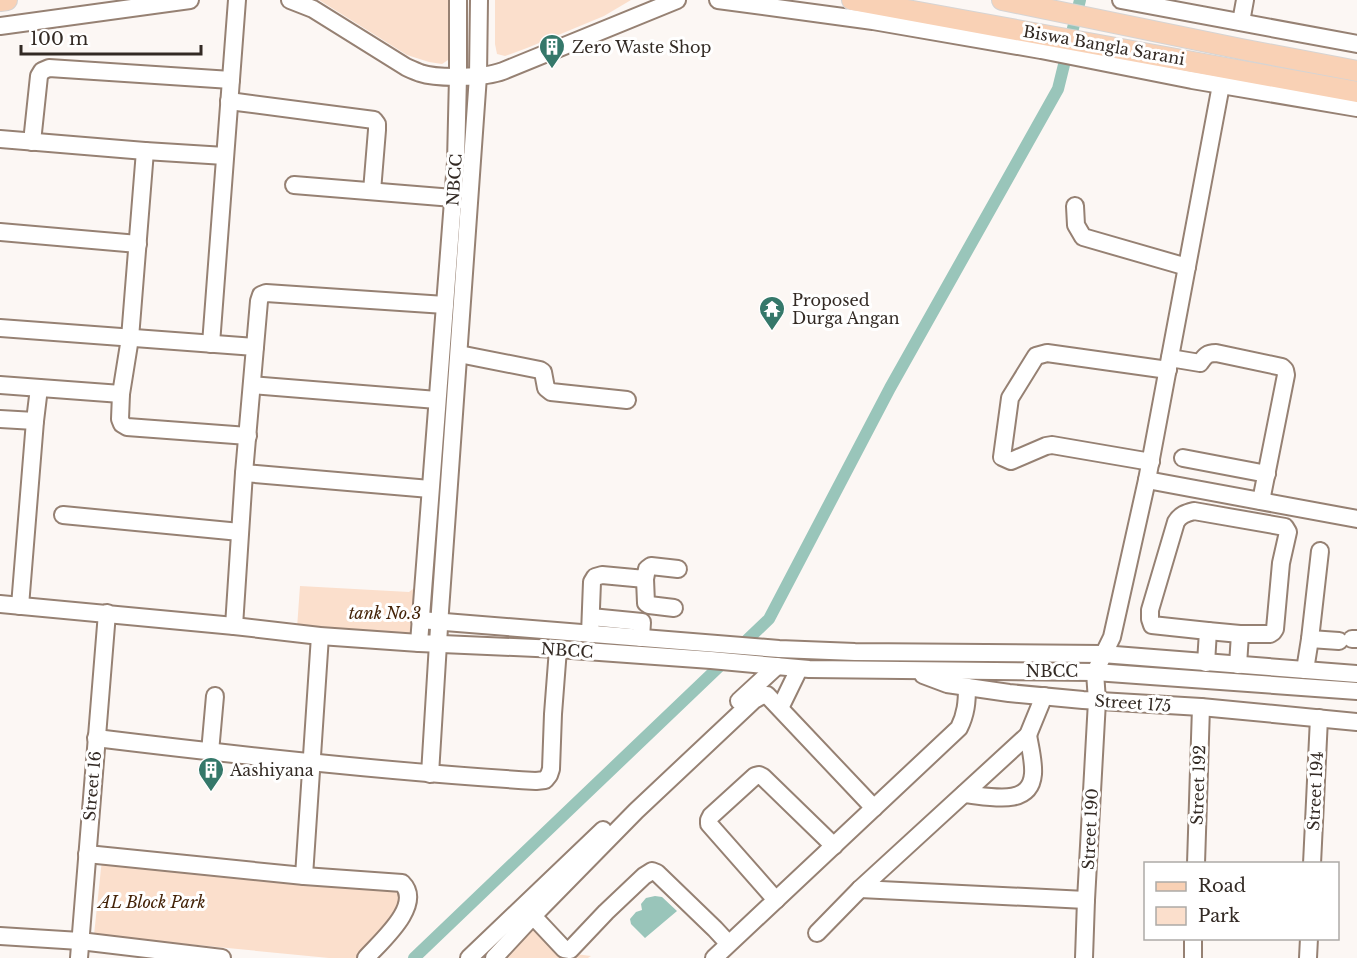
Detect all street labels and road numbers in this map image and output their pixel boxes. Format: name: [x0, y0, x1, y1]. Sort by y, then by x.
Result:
street label: Biswa Bangla Sarani: [1021, 21, 1187, 69]
street label: NBCC: [442, 153, 466, 207]
street label: NBCC: [540, 638, 594, 662]
street label: NBCC: [1026, 661, 1078, 681]
street label: Street 175: [1094, 690, 1172, 716]
street label: Street 192: [1187, 745, 1209, 825]
street label: Street 16: [79, 750, 105, 822]
street label: Street 194: [1303, 751, 1327, 831]
street label: Street 190: [1078, 788, 1102, 870]

